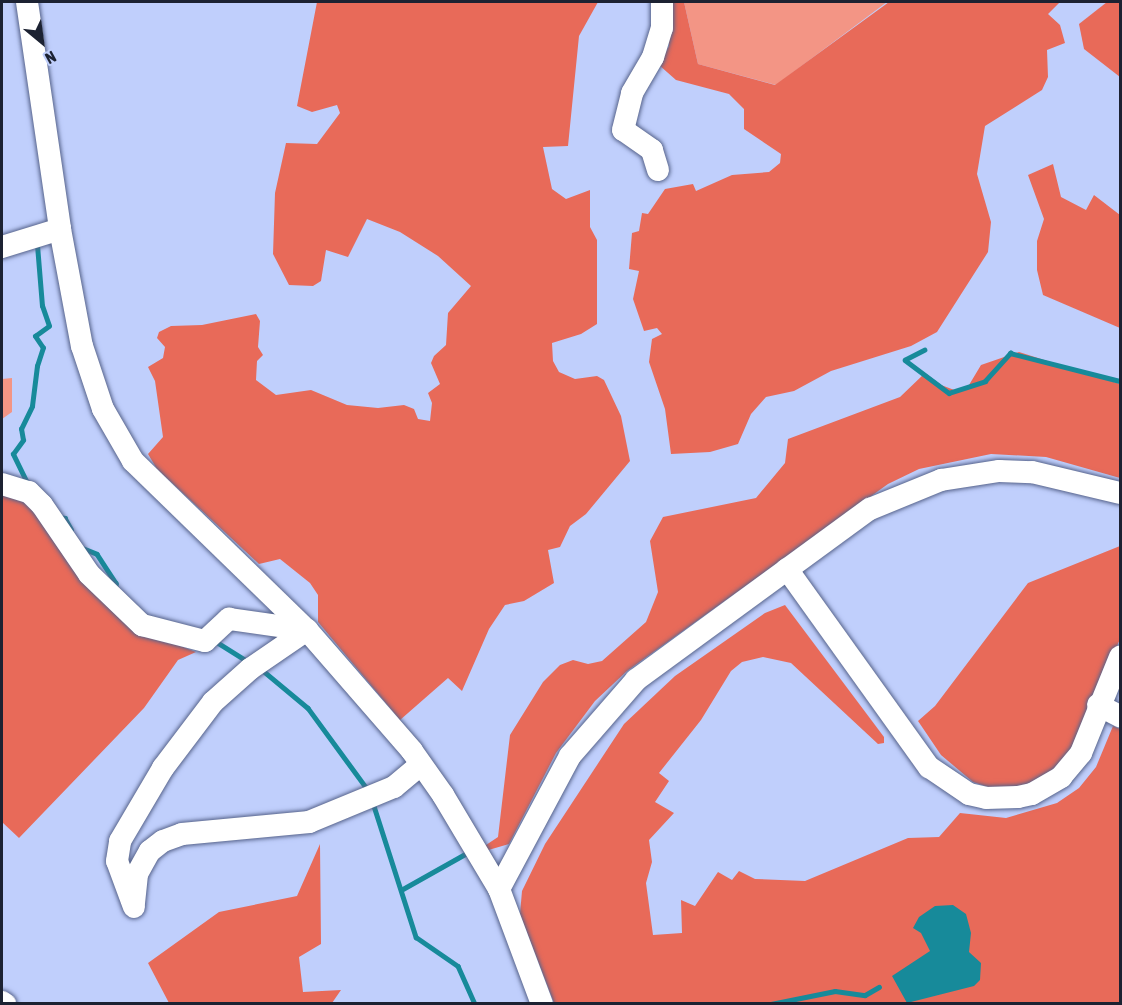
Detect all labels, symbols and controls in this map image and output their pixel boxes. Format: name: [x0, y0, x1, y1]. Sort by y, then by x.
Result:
north arrow: [12, 12, 72, 72]
text: N: [42, 48, 59, 68]

